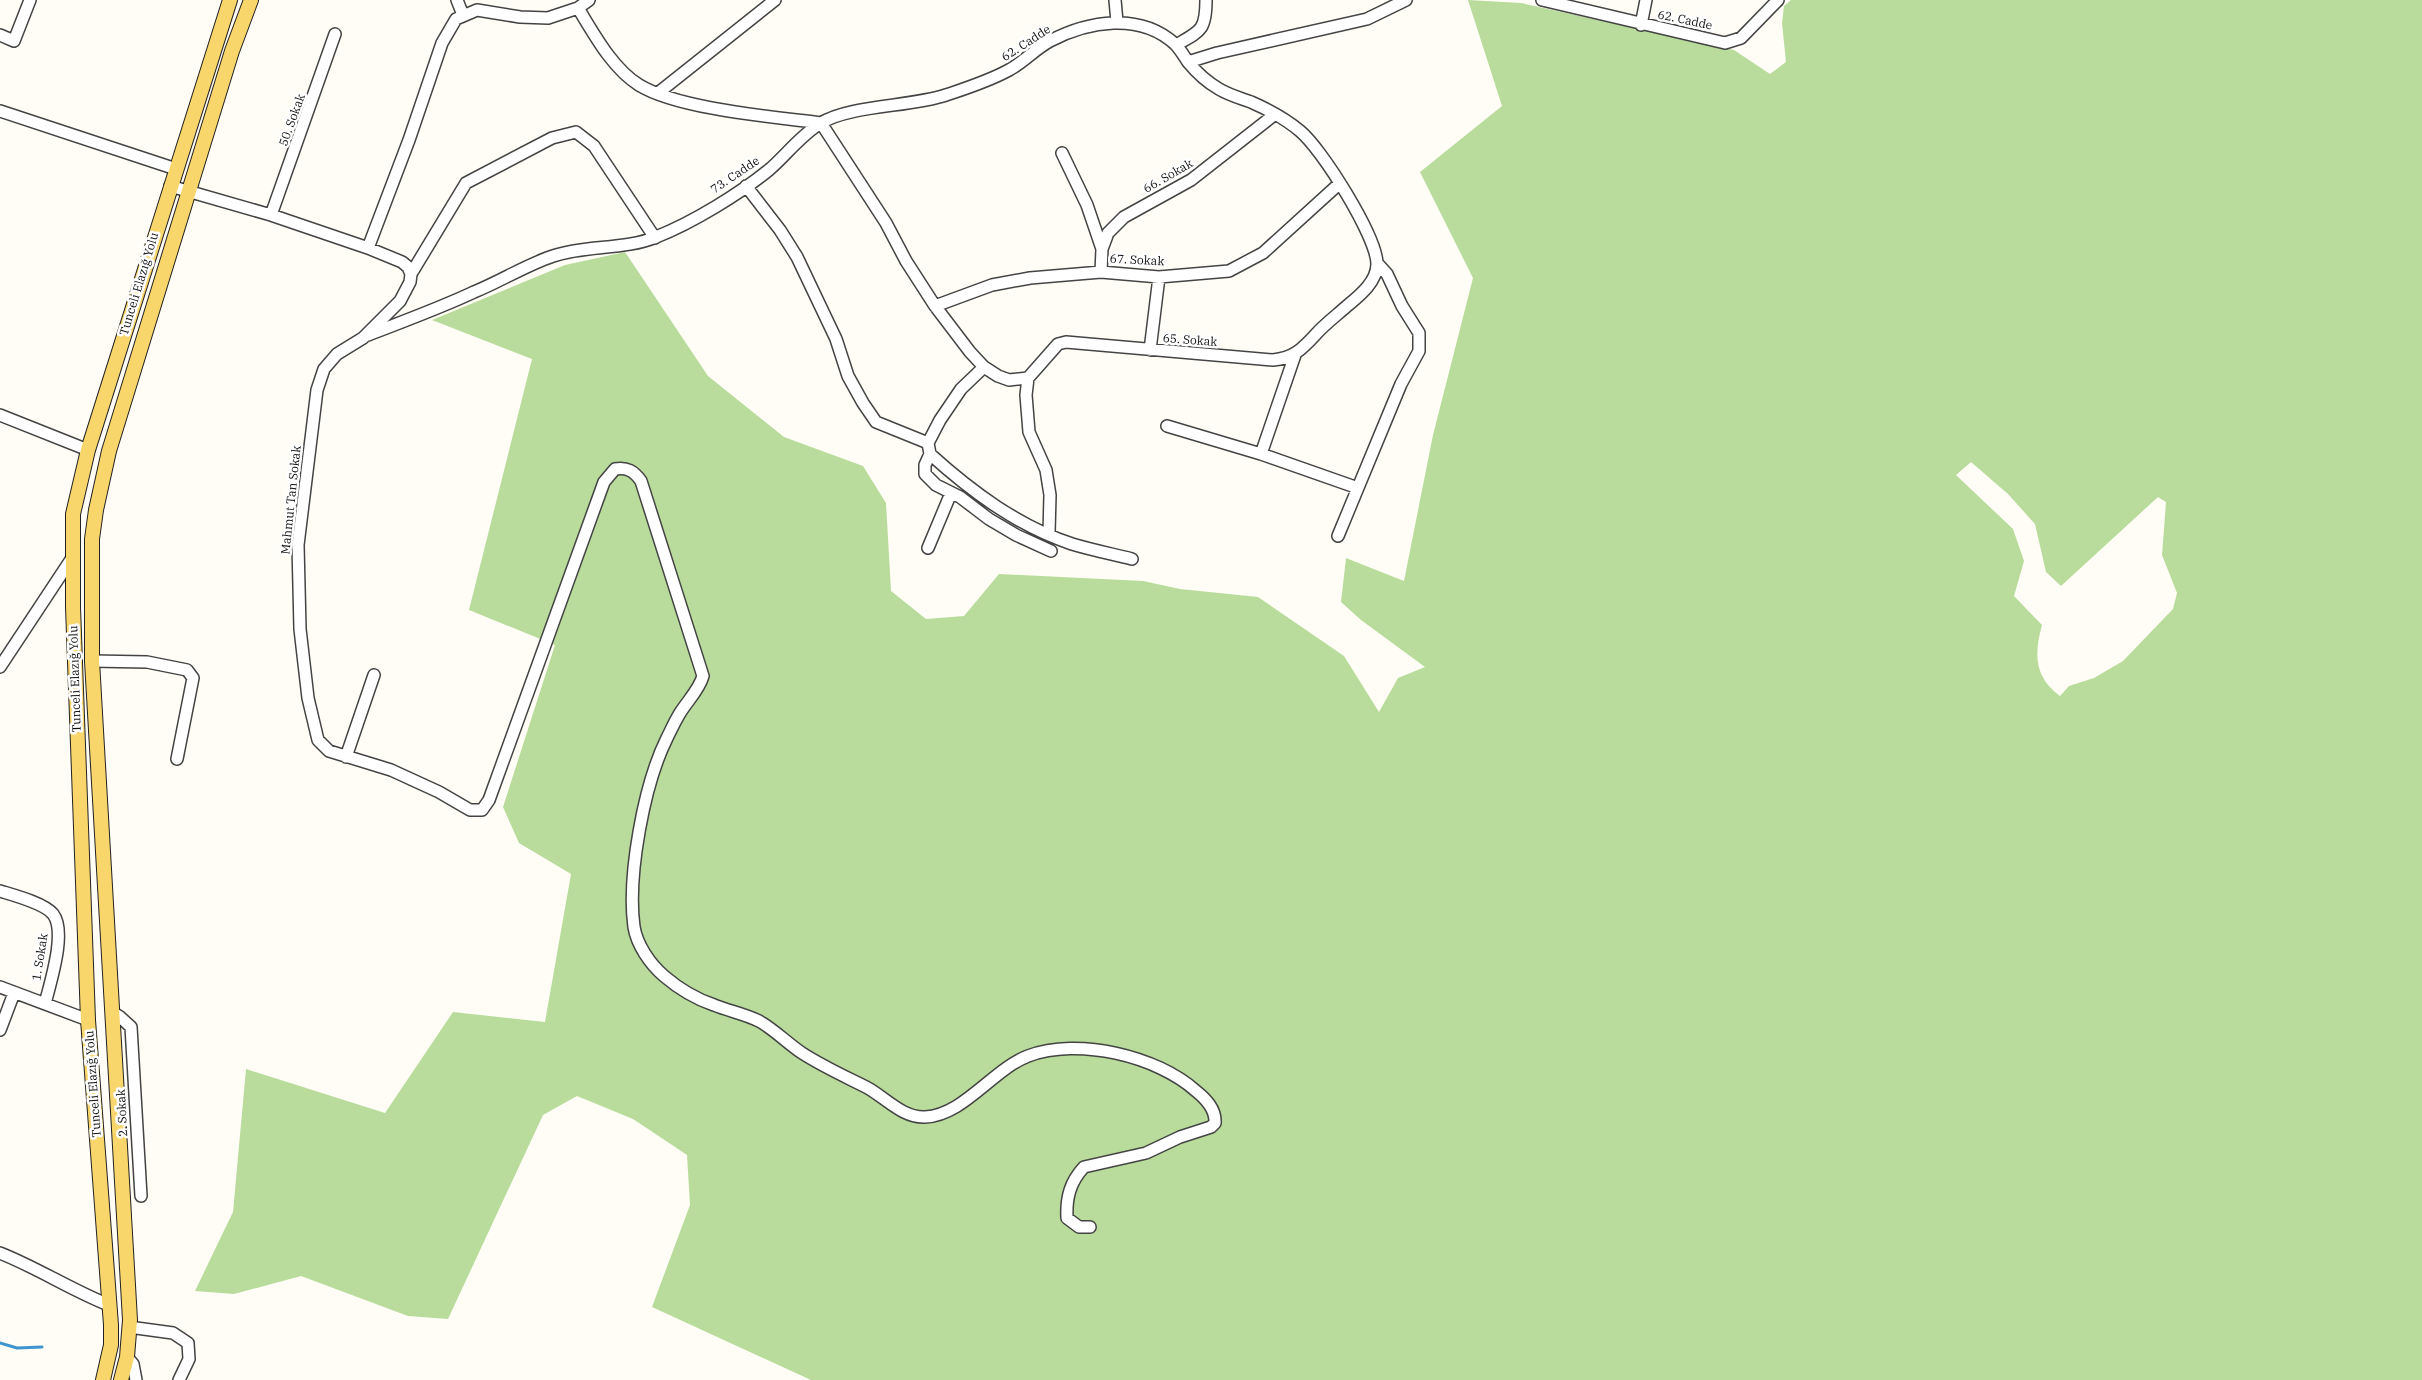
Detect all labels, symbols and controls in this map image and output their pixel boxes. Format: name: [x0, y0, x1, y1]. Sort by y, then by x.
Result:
street label: 62. Cadde: [1656, 6, 1714, 33]
street label: 62. Cadde: [998, 21, 1053, 64]
street label: 50. Sokak: [275, 92, 308, 148]
street label: 73. Cadde: [707, 153, 762, 196]
street label: 66. Sokak: [1140, 155, 1195, 196]
street label: Tunceli Elazığ Yolu: [116, 230, 161, 337]
street label: 67. Sokak: [1109, 251, 1165, 268]
street label: 65. Sokak: [1162, 330, 1218, 349]
street label: Mahmut Tan Sokak: [277, 445, 304, 555]
street label: Tunceli Elazığ Yolu: [65, 625, 84, 733]
street label: 1. Sokak: [28, 932, 51, 982]
street label: Tunceli Elazığ Yolu: [81, 1030, 104, 1138]
street label: 2. Sokak: [113, 1089, 130, 1137]

